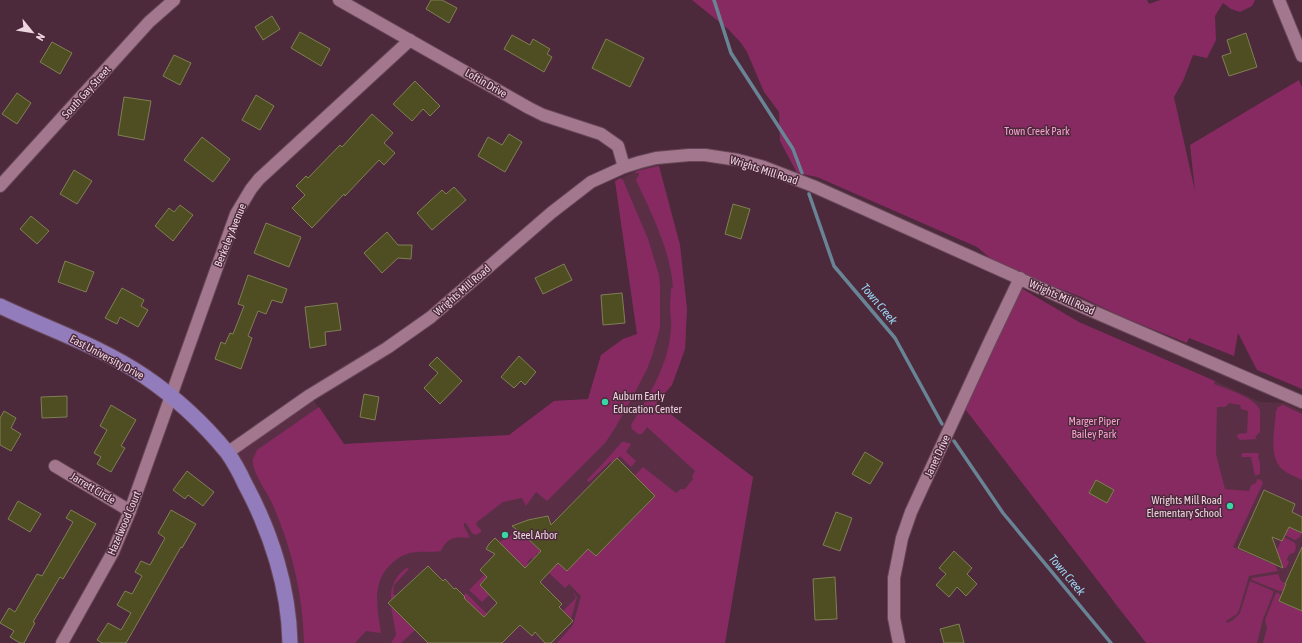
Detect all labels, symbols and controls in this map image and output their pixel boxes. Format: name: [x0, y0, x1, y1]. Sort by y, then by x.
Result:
north arrow: [12, 12, 52, 52]
text: N: [34, 31, 47, 43]
street label: South Gay Street: [59, 63, 113, 121]
street label: Loftin Drive: [463, 66, 509, 100]
park label: Town Creek Park: [1004, 125, 1070, 137]
street label: Wrights Mill Road: [729, 153, 799, 187]
street label: Berkeley Avenue: [212, 202, 248, 268]
street label: Wrights Mill Road: [431, 262, 493, 318]
street label: Wrights Mill Road: [1027, 277, 1097, 317]
water label: Town Creek: [858, 281, 901, 328]
street label: East University Drive: [68, 332, 146, 382]
place label: Auburn Early Education Center: [613, 390, 682, 415]
marker: Auburn Early Education Center: [600, 397, 610, 407]
park label: Marger Piper Bailey Park: [1069, 415, 1120, 440]
street label: Janet Drive: [922, 433, 952, 479]
street label: Jarrett Circle: [68, 470, 118, 506]
street label: Hazelwood Court: [105, 489, 143, 557]
place label: Wrights Mill Road Elementary School: [1146, 494, 1222, 519]
marker: Wrights Mill Road Elementary School: [1225, 501, 1235, 511]
place label: Steel Arbor: [513, 529, 558, 541]
marker: Steel Arbor: [500, 530, 510, 540]
water label: Town Creek: [1046, 552, 1089, 599]

